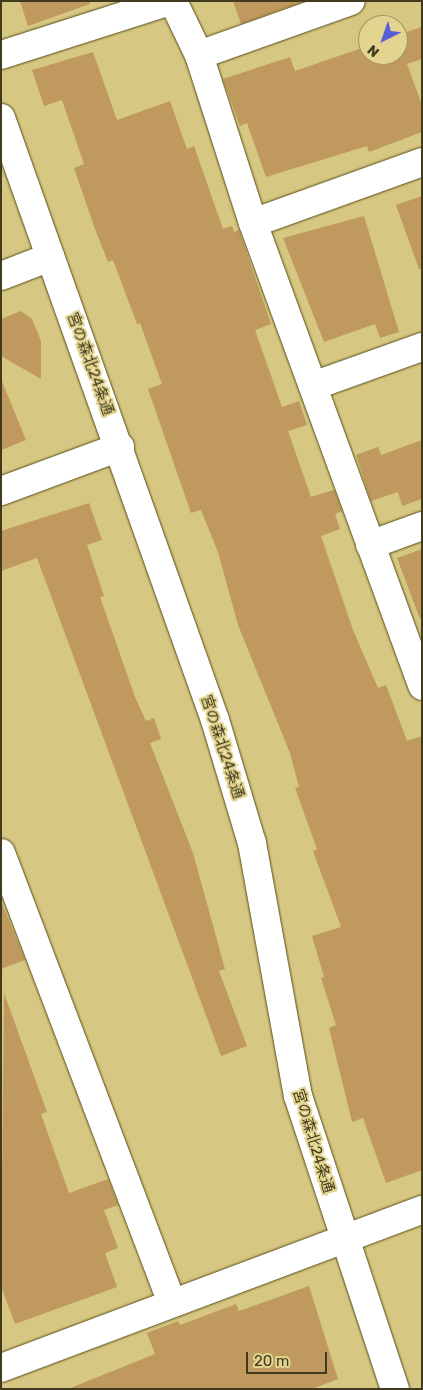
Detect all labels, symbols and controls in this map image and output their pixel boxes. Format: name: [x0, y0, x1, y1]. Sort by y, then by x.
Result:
north arrow: [358, 15, 408, 65]
text: N: [364, 41, 383, 61]
street label: 宮の森北24条通: [63, 310, 117, 418]
street label: 宮の森北24条通: [197, 693, 247, 801]
street label: 宮の森北24条通: [289, 1087, 337, 1195]
scale bar: [248, 1342, 329, 1374]
text: 20 m: [254, 1352, 289, 1370]

